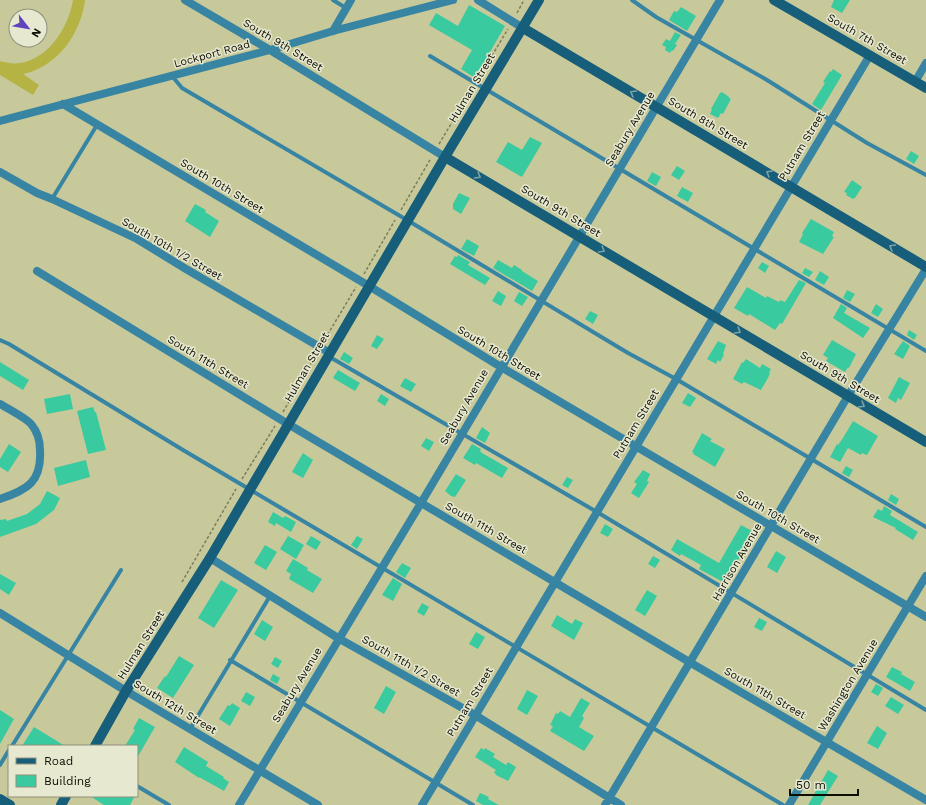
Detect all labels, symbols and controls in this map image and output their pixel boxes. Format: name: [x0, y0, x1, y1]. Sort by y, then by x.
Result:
north arrow: [8, 8, 48, 48]
street label: South 7th Street: [825, 11, 909, 67]
street label: South 9th Street: [241, 16, 326, 74]
text: N: [28, 26, 44, 40]
street label: Lockport Road: [173, 38, 251, 70]
street label: Hulman Street: [446, 51, 498, 125]
street label: Seabury Avenue: [602, 89, 658, 169]
one-way arrow: [630, 90, 637, 97]
street label: South 8th Street: [666, 94, 751, 152]
street label: Putnam Street: [776, 109, 828, 183]
street label: South 10th Street: [178, 156, 266, 216]
one-way arrow: [766, 171, 773, 178]
one-way arrow: [474, 172, 481, 179]
street label: South 9th Street: [519, 182, 604, 240]
street label: South 10th 1/2 Street: [119, 215, 225, 283]
one-way arrow: [889, 244, 896, 251]
one-way arrow: [598, 245, 605, 252]
street label: South 10th Street: [455, 323, 543, 383]
one-way arrow: [734, 326, 741, 333]
street label: Hulman Street: [282, 329, 332, 404]
street label: South 11th Street: [165, 333, 251, 392]
street label: South 9th Street: [798, 348, 883, 406]
street label: Seabury Avenue: [437, 367, 491, 447]
street label: Putnam Street: [610, 387, 662, 461]
one-way arrow: [858, 400, 865, 407]
street label: South 10th Street: [734, 488, 823, 547]
street label: South 11th Street: [443, 499, 530, 557]
street label: Harrison Avenue: [709, 521, 765, 603]
street label: Hulman Street: [115, 608, 168, 682]
street label: South 11th 1/2 Street: [360, 633, 463, 700]
street label: Washington Avenue: [815, 637, 881, 733]
street label: Seabury Avenue: [269, 645, 325, 725]
street label: South 11th Street: [722, 664, 809, 722]
street label: Putnam Street: [444, 665, 496, 739]
street label: South 12th Street: [131, 677, 219, 737]
legend: [8, 745, 138, 797]
text: Road: [44, 754, 73, 768]
scale bar: [790, 771, 858, 797]
text: Building: [44, 774, 91, 788]
text: 50 m: [796, 778, 826, 792]

